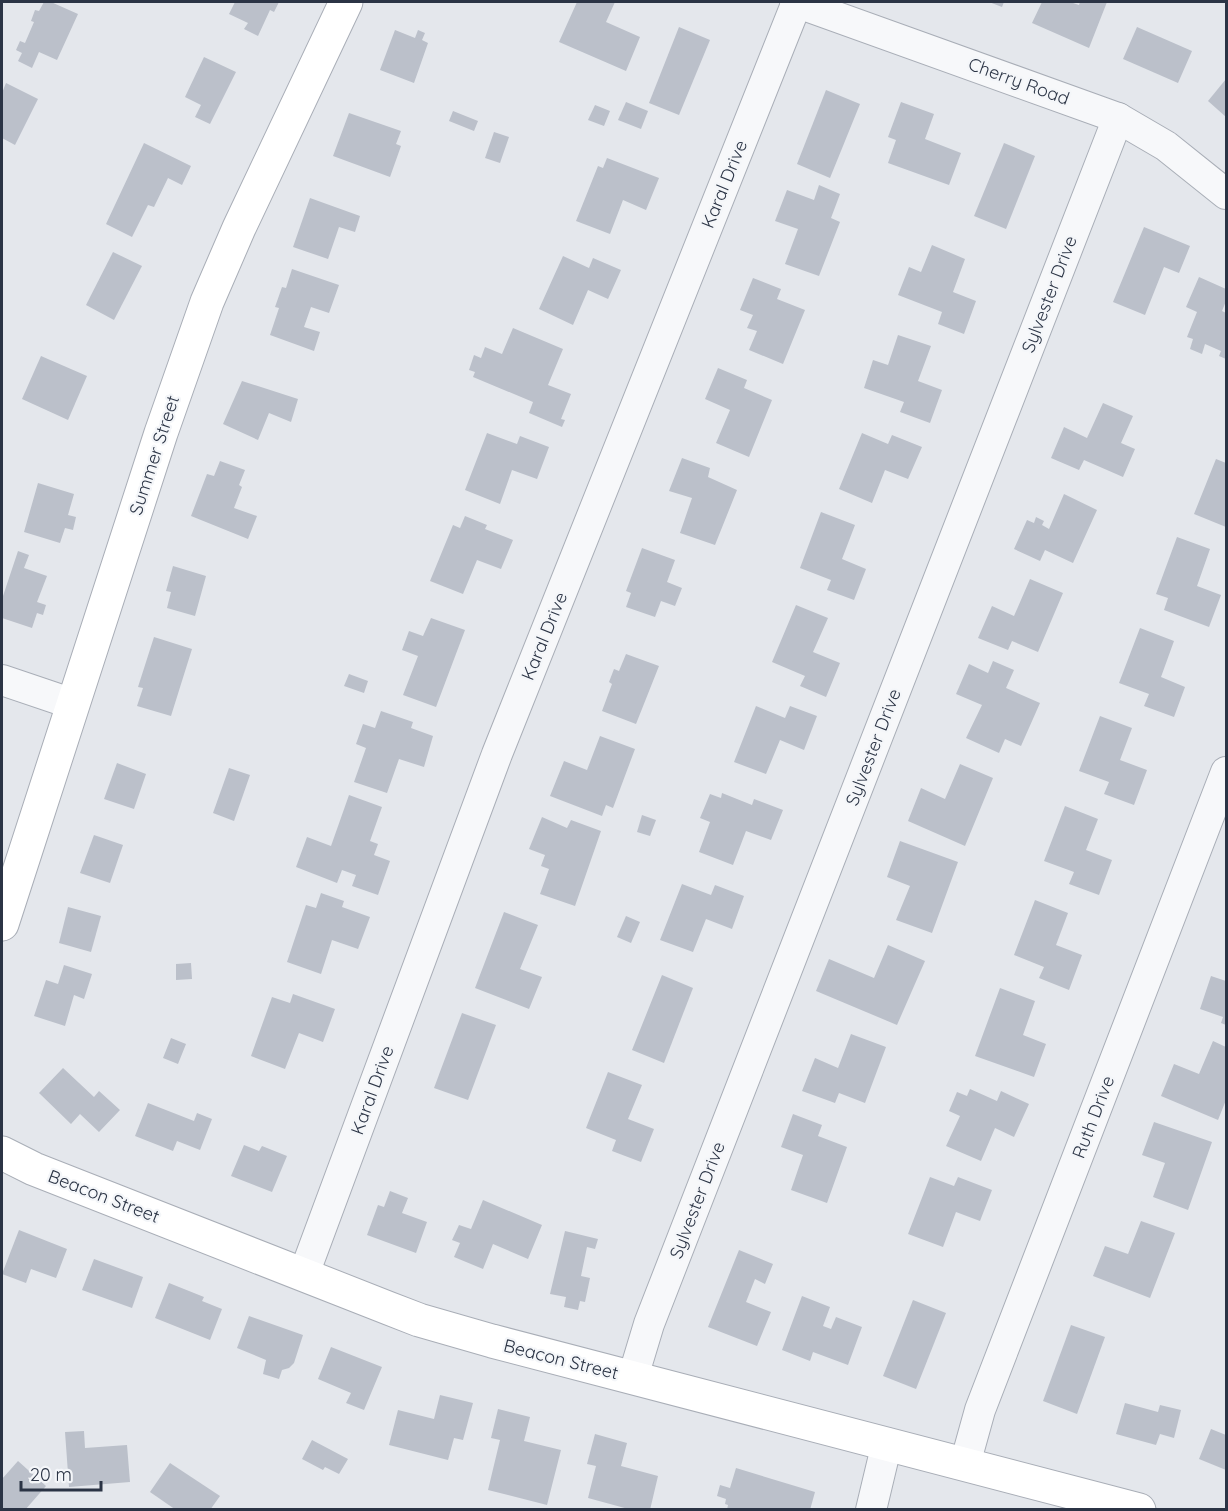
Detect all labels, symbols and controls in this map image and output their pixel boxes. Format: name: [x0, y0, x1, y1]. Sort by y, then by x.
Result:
street label: Cherry Road: [965, 52, 1073, 110]
street label: Karal Drive: [696, 137, 752, 231]
street label: Sylvester Drive: [1016, 232, 1082, 356]
street label: Summer Street: [124, 392, 184, 518]
street label: Karal Drive: [516, 589, 572, 683]
street label: Sylvester Drive: [840, 685, 906, 809]
street label: Karal Drive: [345, 1042, 399, 1138]
street label: Ruth Drive: [1067, 1072, 1119, 1162]
street label: Sylvester Drive: [664, 1138, 730, 1262]
street label: Beacon Street: [45, 1164, 163, 1228]
street label: Beacon Street: [501, 1334, 621, 1384]
scale bar: [21, 1454, 100, 1492]
text: 20 m: [30, 1463, 72, 1486]

